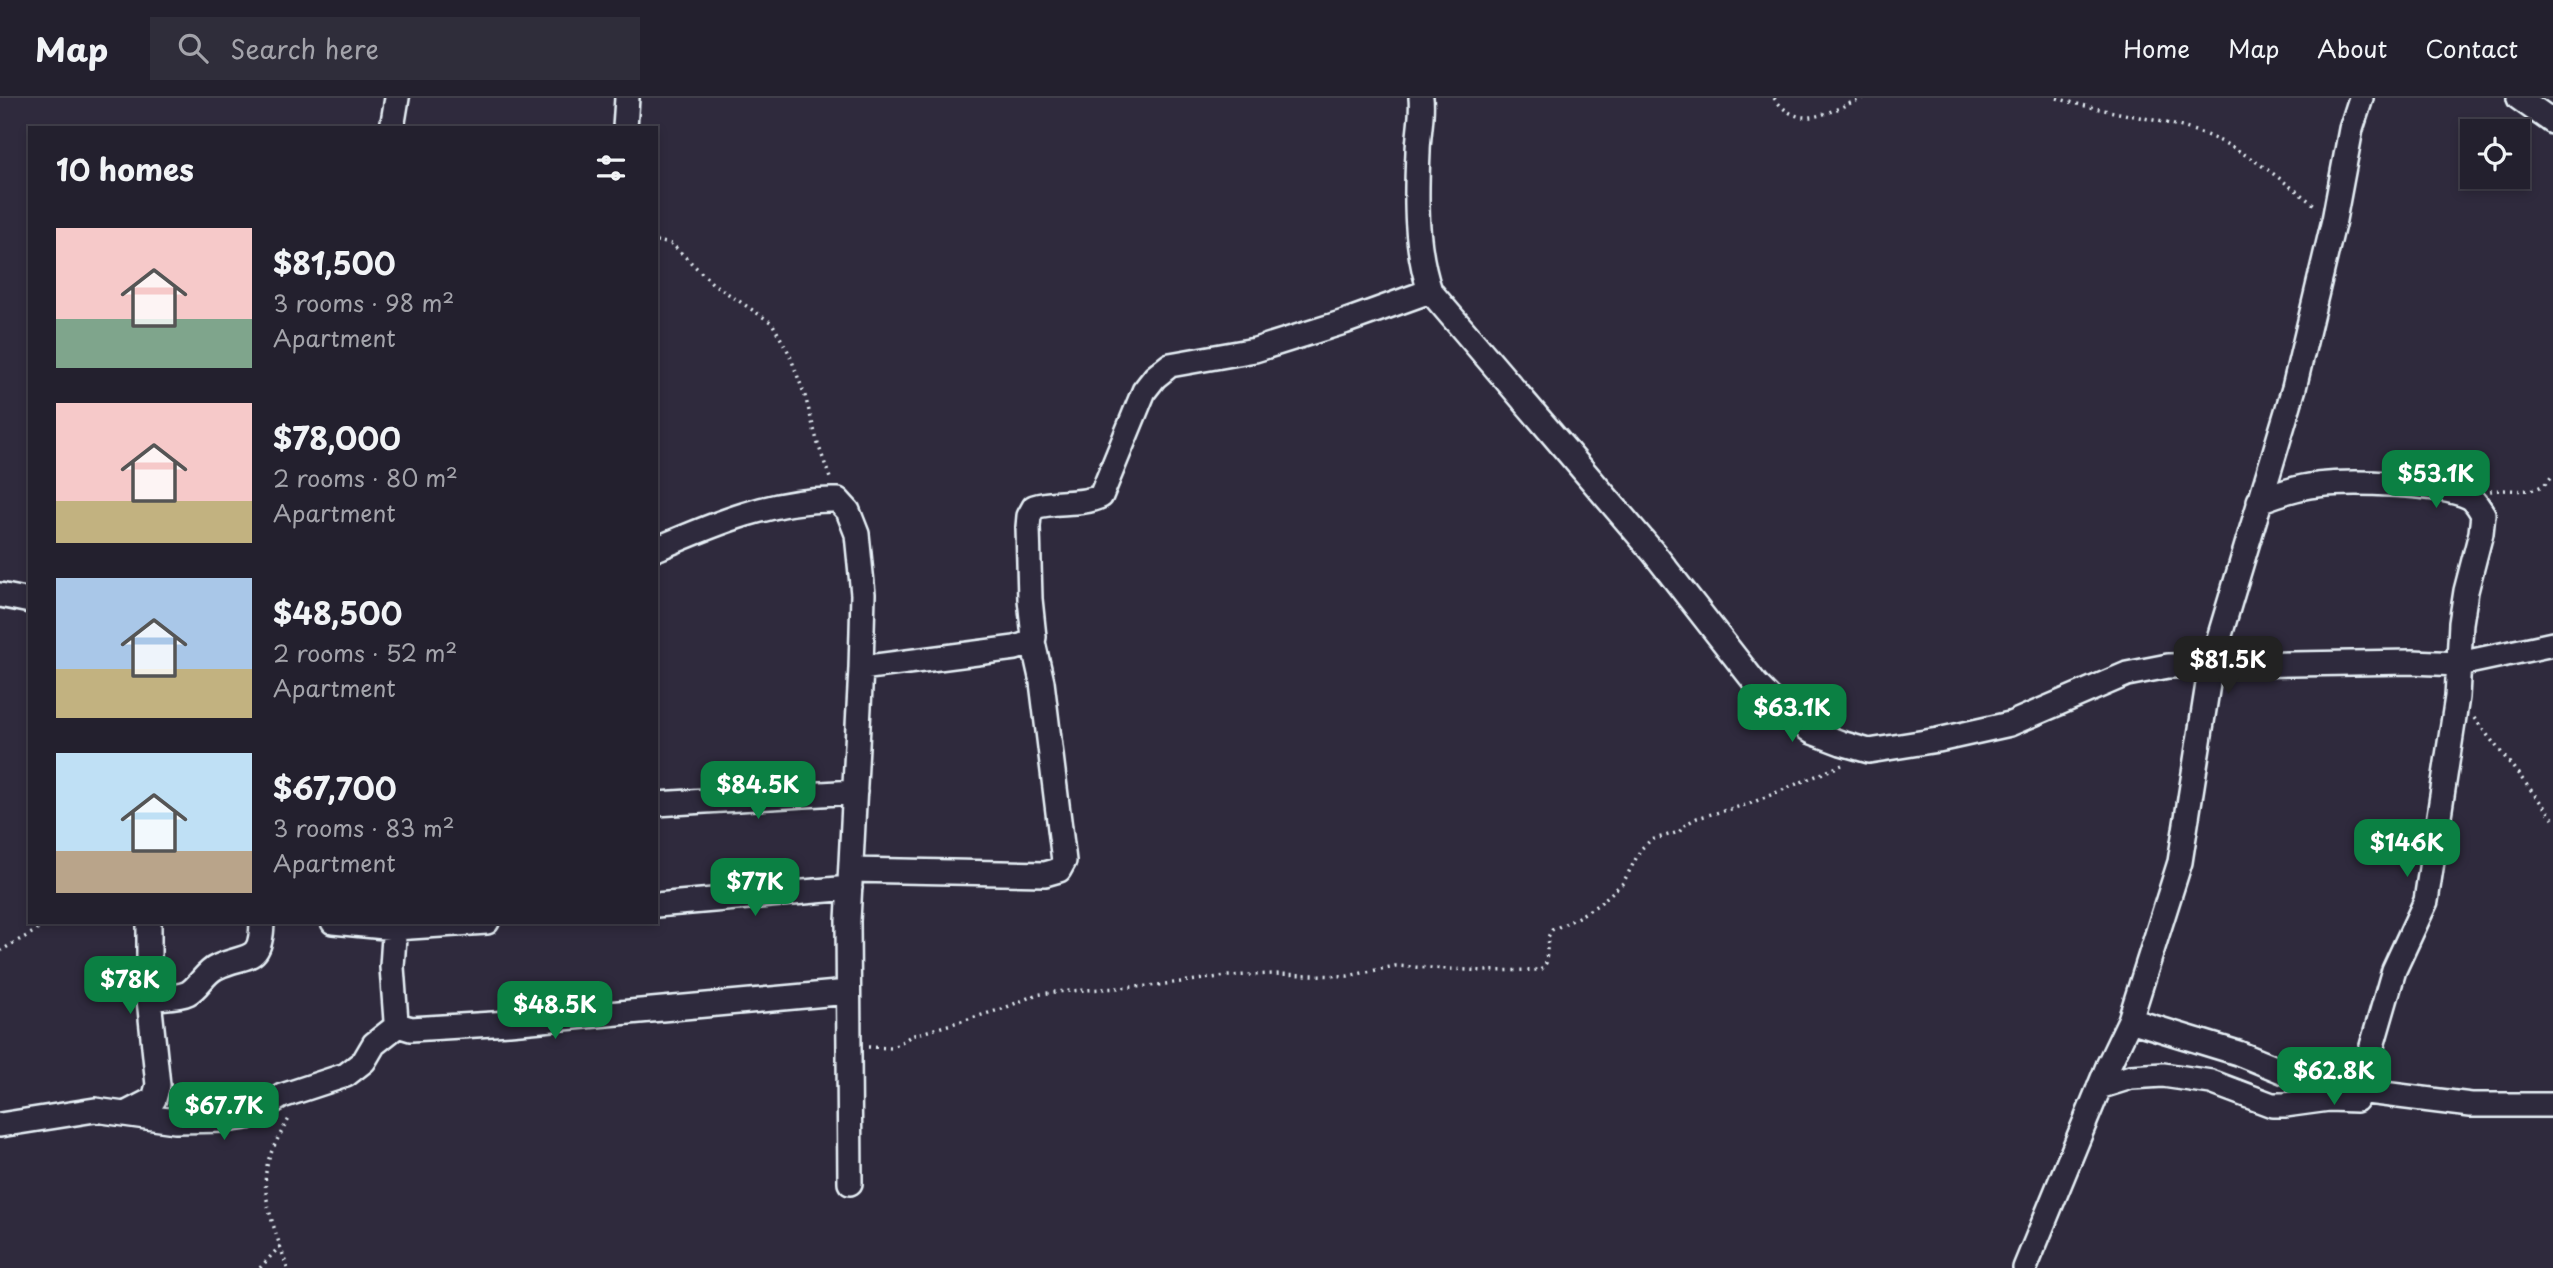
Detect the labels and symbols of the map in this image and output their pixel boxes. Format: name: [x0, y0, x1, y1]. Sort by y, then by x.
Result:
pin: $53.1K: [2379, 450, 2493, 510]
pin: $81.5K: [2171, 636, 2285, 696]
pin: $63.1K: [1735, 684, 1849, 744]
pin: $84.5K: [701, 762, 815, 821]
pin: $146K: [2358, 820, 2456, 879]
pin: $77K: [714, 858, 796, 918]
pin: $78K: [89, 956, 171, 1016]
pin: $48.5K: [498, 982, 612, 1041]
pin: $62.8K: [2277, 1048, 2391, 1107]
pin: $67.7K: [167, 1082, 281, 1142]

